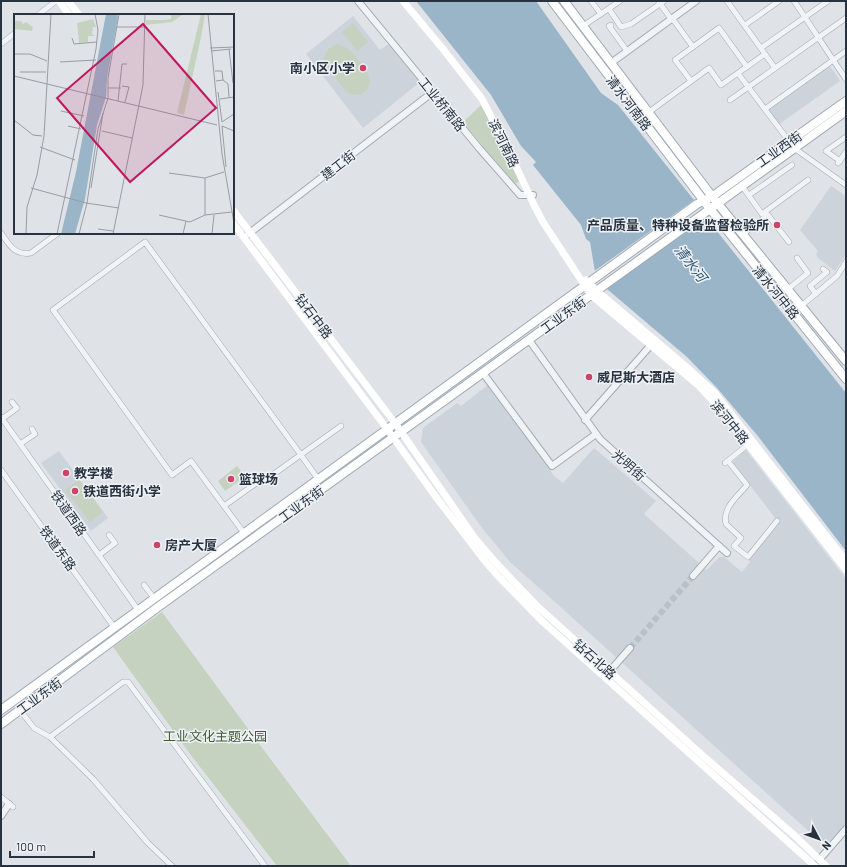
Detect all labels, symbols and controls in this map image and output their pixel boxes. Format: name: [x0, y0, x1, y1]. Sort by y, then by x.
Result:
inset map: [14, 14, 234, 234]
place label: 南小区小学: [290, 60, 355, 76]
marker: 南小区小学: [358, 63, 368, 73]
street label: 清水河南路: [603, 72, 655, 134]
street label: 工业桥南路: [415, 74, 469, 134]
street label: 滨河南路: [485, 116, 523, 170]
street label: 工业西街: [753, 128, 805, 170]
street label: 建工街: [318, 147, 358, 183]
place label: 产品质量、特种设备监督检验所: [587, 217, 769, 233]
marker: 产品质量、特种设备监督检验所: [772, 220, 782, 230]
water label: 清水河: [671, 241, 712, 287]
street label: 清水河中路: [749, 262, 803, 322]
street label: 钻石中路: [292, 290, 336, 342]
street label: 工业东街: [537, 293, 589, 337]
place label: 威尼斯大酒店: [597, 369, 675, 385]
marker: 威尼斯大酒店: [584, 372, 594, 382]
street label: 滨河中路: [707, 397, 753, 447]
street label: 光明街: [609, 446, 649, 484]
place label: 教学楼: [74, 465, 113, 481]
marker: 教学楼: [61, 468, 71, 478]
place label: 篮球场: [239, 471, 278, 487]
marker: 篮球场: [226, 474, 236, 484]
street label: 工业东街: [275, 482, 327, 526]
place label: 铁道西街小学: [83, 483, 161, 499]
marker: 铁道西街小学: [70, 486, 80, 496]
street label: 铁道西路: [48, 487, 90, 539]
street label: 铁道东路: [36, 522, 80, 574]
place label: 房产大厦: [165, 537, 217, 553]
marker: 房产大厦: [152, 540, 162, 550]
street label: 钻石北路: [570, 636, 620, 682]
street label: 工业东街: [13, 674, 65, 718]
park label: 工业文化主题公园: [163, 728, 267, 744]
north arrow: [799, 819, 839, 859]
scale bar: [10, 833, 94, 859]
text: 100 m: [16, 839, 46, 853]
text: N: [820, 839, 834, 853]

